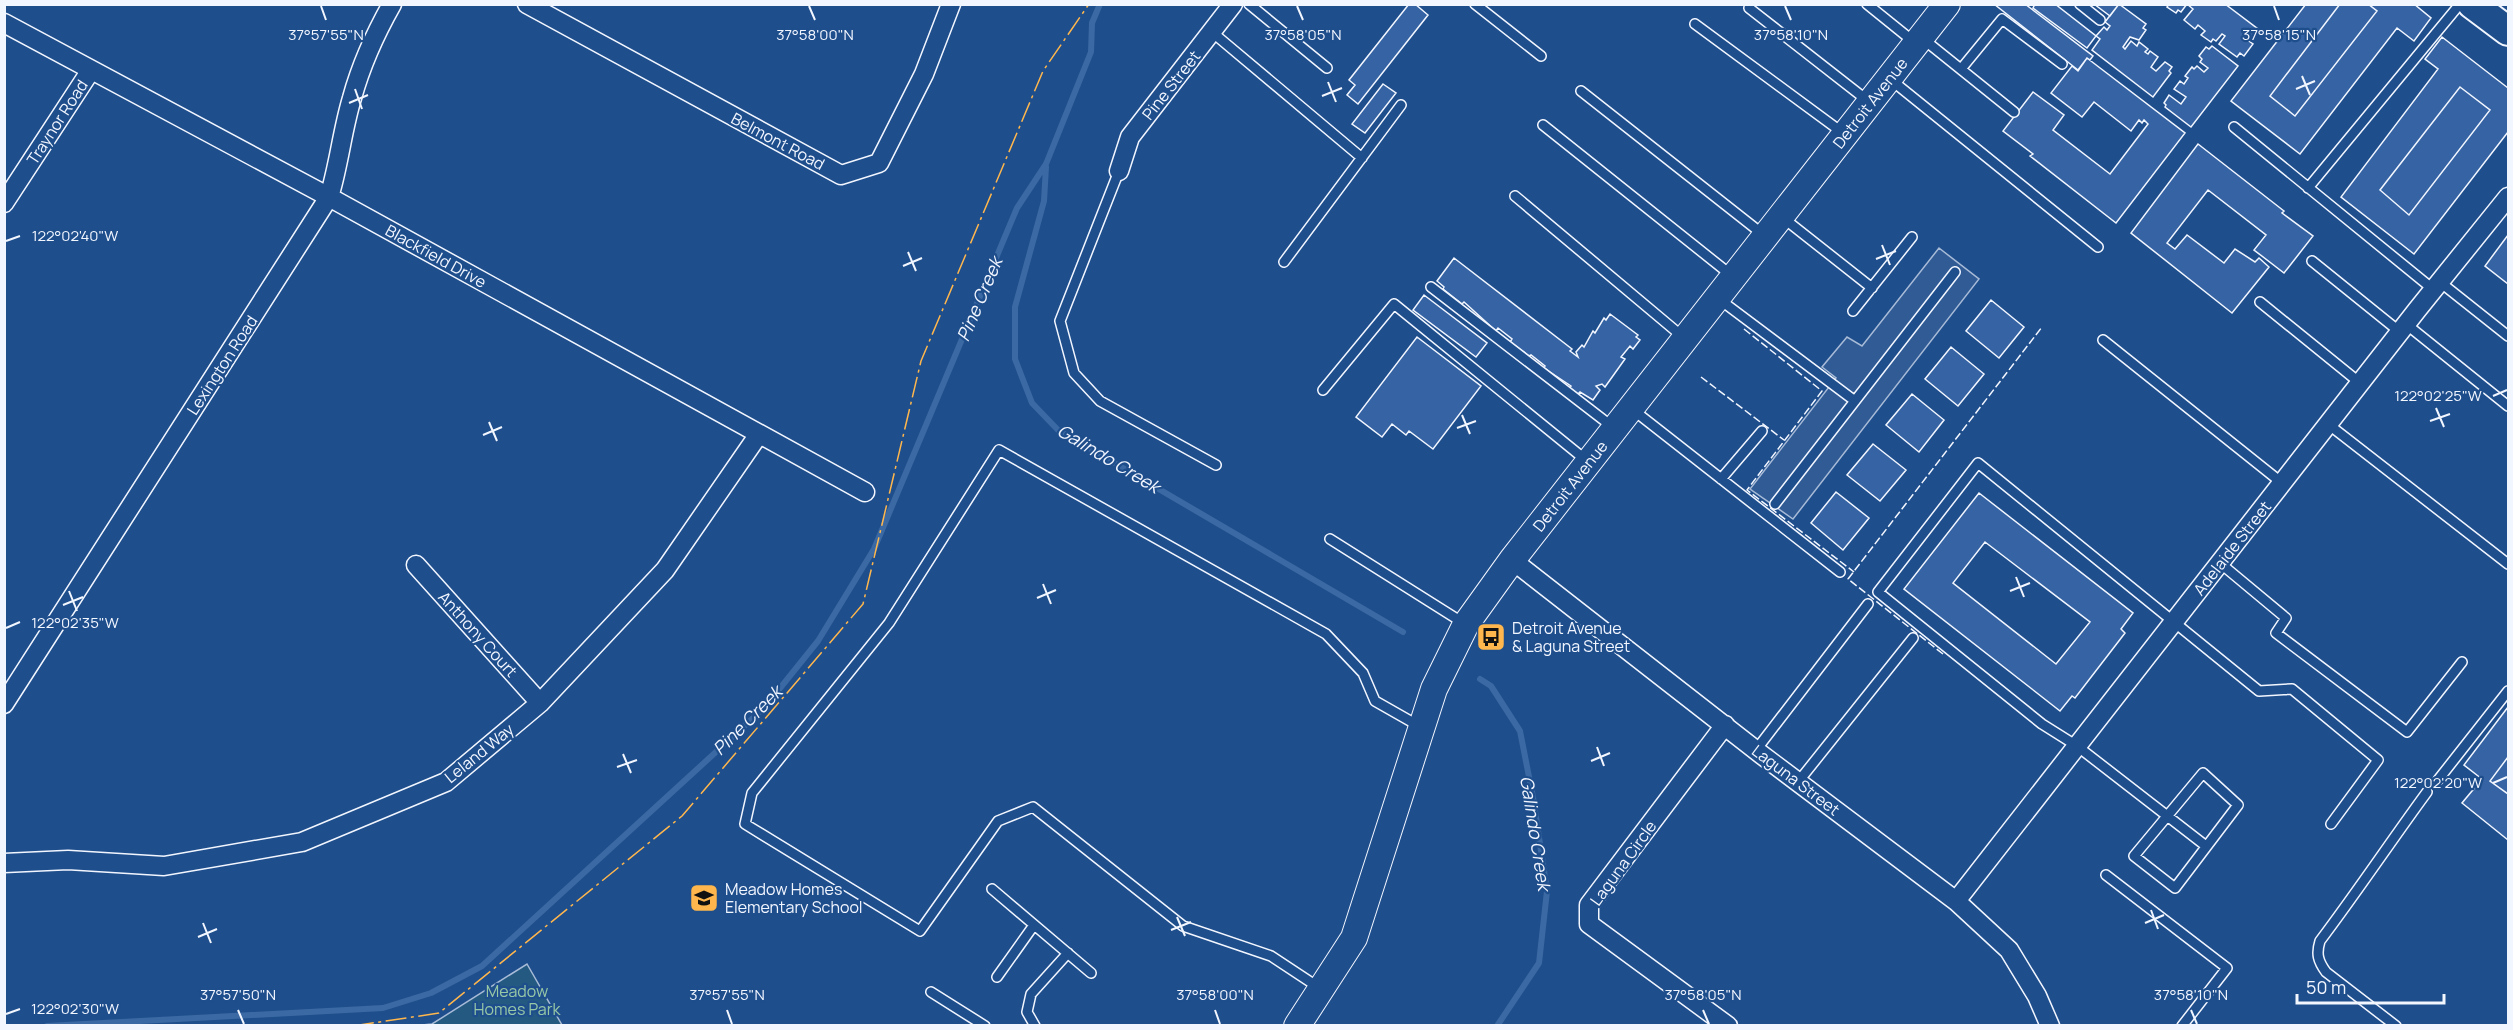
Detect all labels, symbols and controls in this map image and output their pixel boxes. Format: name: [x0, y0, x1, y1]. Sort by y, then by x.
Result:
text: 37°57'55"N: [288, 24, 364, 45]
text: 37°58'00"N: [776, 24, 854, 45]
text: 37°58'05"N: [1264, 24, 1342, 45]
text: 37°58'10"N: [1754, 24, 1828, 45]
text: 37°58'15"N: [2242, 24, 2316, 45]
street label: Pine Street: [1137, 46, 1205, 124]
street label: Detroit Avenue: [1828, 53, 1912, 153]
street label: Traynor Road: [21, 75, 93, 169]
street label: Belmont Road: [727, 107, 829, 175]
street label: Blackfield Drive: [382, 219, 490, 293]
text: 122°02'40"W: [32, 225, 118, 246]
water label: Pine Creek: [951, 251, 1009, 345]
street label: Lexington Road: [182, 311, 262, 419]
text: 122°02'25"W: [2394, 385, 2482, 406]
water label: Galindo Creek: [1053, 418, 1167, 500]
street label: Detroit Avenue: [1528, 436, 1612, 536]
street label: Adelaide Street: [2188, 496, 2276, 600]
street label: Anthony Court: [434, 586, 522, 682]
text: 122°02'35"W: [31, 612, 119, 633]
place label: Detroit Avenue & Laguna Street: [1512, 617, 1630, 657]
bus stop icon: Detroit Avenue & Laguna Street: [1475, 621, 1507, 653]
water label: Pine Creek: [707, 678, 789, 760]
street label: Leland Way: [440, 718, 519, 788]
street label: Laguna Street: [1748, 740, 1844, 820]
text: 122°02'20"W: [2394, 772, 2482, 793]
water label: Galindo Creek: [1515, 774, 1557, 895]
street label: Laguna Circle: [1585, 816, 1661, 910]
place label: Meadow Homes Elementary School: [725, 878, 863, 918]
school or university icon: Meadow Homes Elementary School: [688, 882, 720, 914]
scale bar: [2297, 967, 2444, 1005]
text: 50 m: [2306, 975, 2346, 999]
park label: Meadow Homes Park: [474, 980, 561, 1020]
text: 37°57'50"N: [200, 984, 276, 1005]
text: 37°57'55"N: [689, 984, 765, 1005]
text: 37°58'00"N: [1176, 984, 1254, 1005]
text: 37°58'05"N: [1664, 984, 1742, 1005]
text: 37°58'10"N: [2154, 984, 2228, 1005]
text: 122°02'30"W: [31, 998, 119, 1019]

